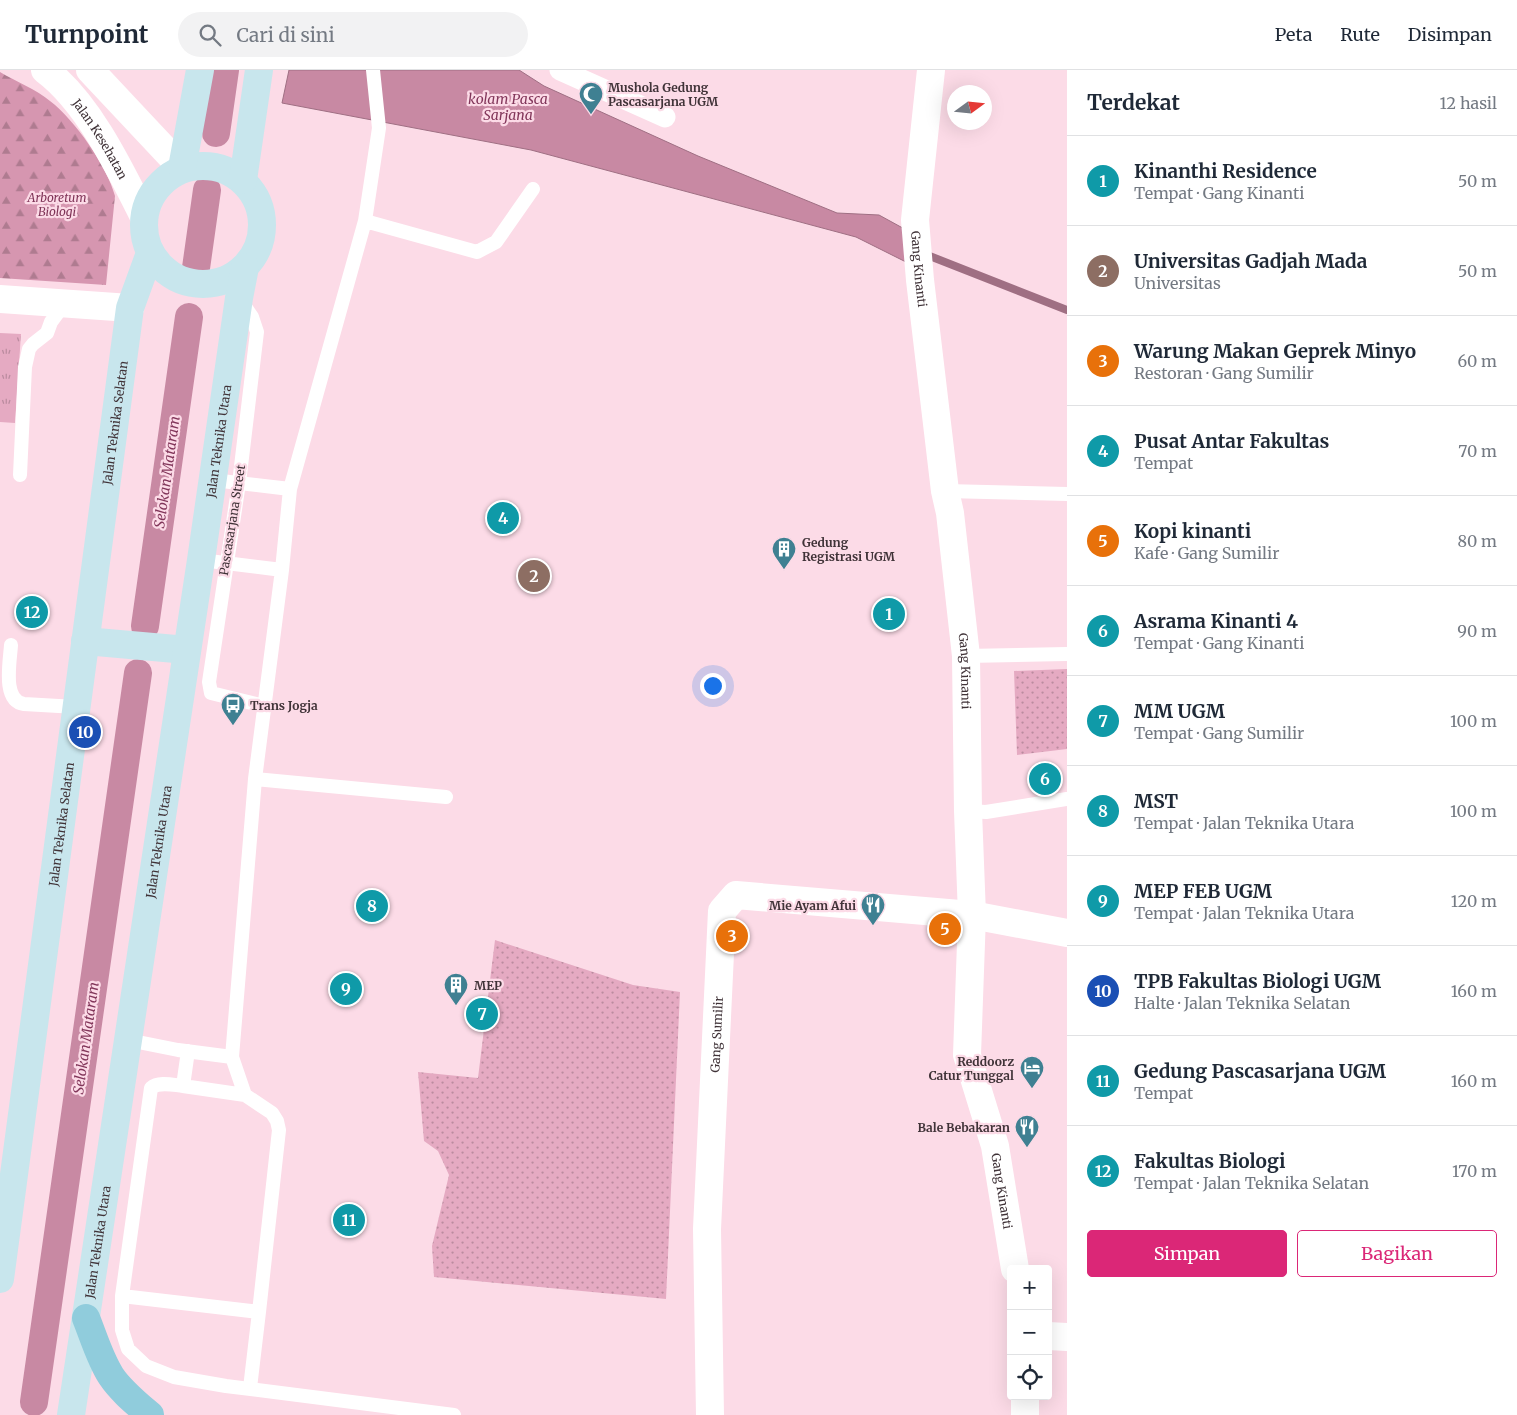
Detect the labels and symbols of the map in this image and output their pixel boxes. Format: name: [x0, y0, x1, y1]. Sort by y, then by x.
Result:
place label: Mushola Gedung Pascasarjana UGM: [608, 80, 719, 109]
mosque icon: Mushola Gedung Pascasarjana UGM: [578, 81, 604, 115]
north arrow: [947, 85, 992, 130]
water label: kolam Pasca Sarjana: [468, 90, 548, 124]
street label: Jalan Kesehatan: [69, 95, 131, 182]
park label: Arboretum Biologi: [27, 190, 86, 219]
street label: Gang Kinanti: [908, 230, 931, 308]
street label: Jalan Teknika Selatan: [99, 360, 130, 487]
street label: Jalan Teknika Utara: [203, 383, 234, 499]
water label: Selokan Mataram: [150, 415, 184, 529]
street label: Pascasarjana Street: [216, 463, 248, 576]
pin: 4: [487, 499, 519, 537]
place label: Gedung Registrasi UGM: [802, 535, 896, 564]
building icon: Gedung Registrasi UGM: [771, 536, 797, 570]
pin: 2: [518, 557, 550, 595]
pin: 12: [16, 593, 48, 631]
pin: 1: [873, 595, 905, 633]
street label: Gang Kinanti: [956, 632, 974, 709]
your location: [700, 673, 726, 699]
bus stop icon: Trans Jogja: [220, 692, 246, 726]
place label: Trans Jogja: [250, 698, 318, 713]
pin: 10: [69, 713, 101, 751]
pin: 6: [1029, 760, 1061, 798]
street label: Jalan Teknika Selatan: [45, 761, 77, 888]
street label: Jalan Teknika Utara: [142, 784, 174, 900]
pin: 8: [356, 887, 388, 925]
restaurant icon: Mie Ayam Afui: [860, 892, 886, 926]
place label: Mie Ayam Afui: [769, 898, 856, 913]
pin: 5: [929, 910, 961, 948]
pin: 3: [716, 917, 748, 955]
pin: 9: [330, 970, 362, 1008]
building icon: MEP: [443, 972, 469, 1006]
place label: MEP: [474, 978, 502, 993]
water label: Selokan Mataram: [69, 981, 103, 1095]
pin: 7: [466, 995, 498, 1033]
street label: Gang Sumilir: [707, 995, 726, 1073]
place label: Reddoorz Catur Tunggal: [929, 1054, 1014, 1083]
hotel icon: Reddoorz Catur Tunggal: [1019, 1055, 1045, 1089]
restaurant icon: Bale Bebakaran: [1014, 1114, 1040, 1148]
place label: Bale Bebakaran: [917, 1120, 1010, 1135]
street label: Gang Kinanti: [989, 1152, 1016, 1230]
street label: Jalan Teknika Utara: [81, 1184, 113, 1300]
pin: 11: [333, 1201, 365, 1239]

